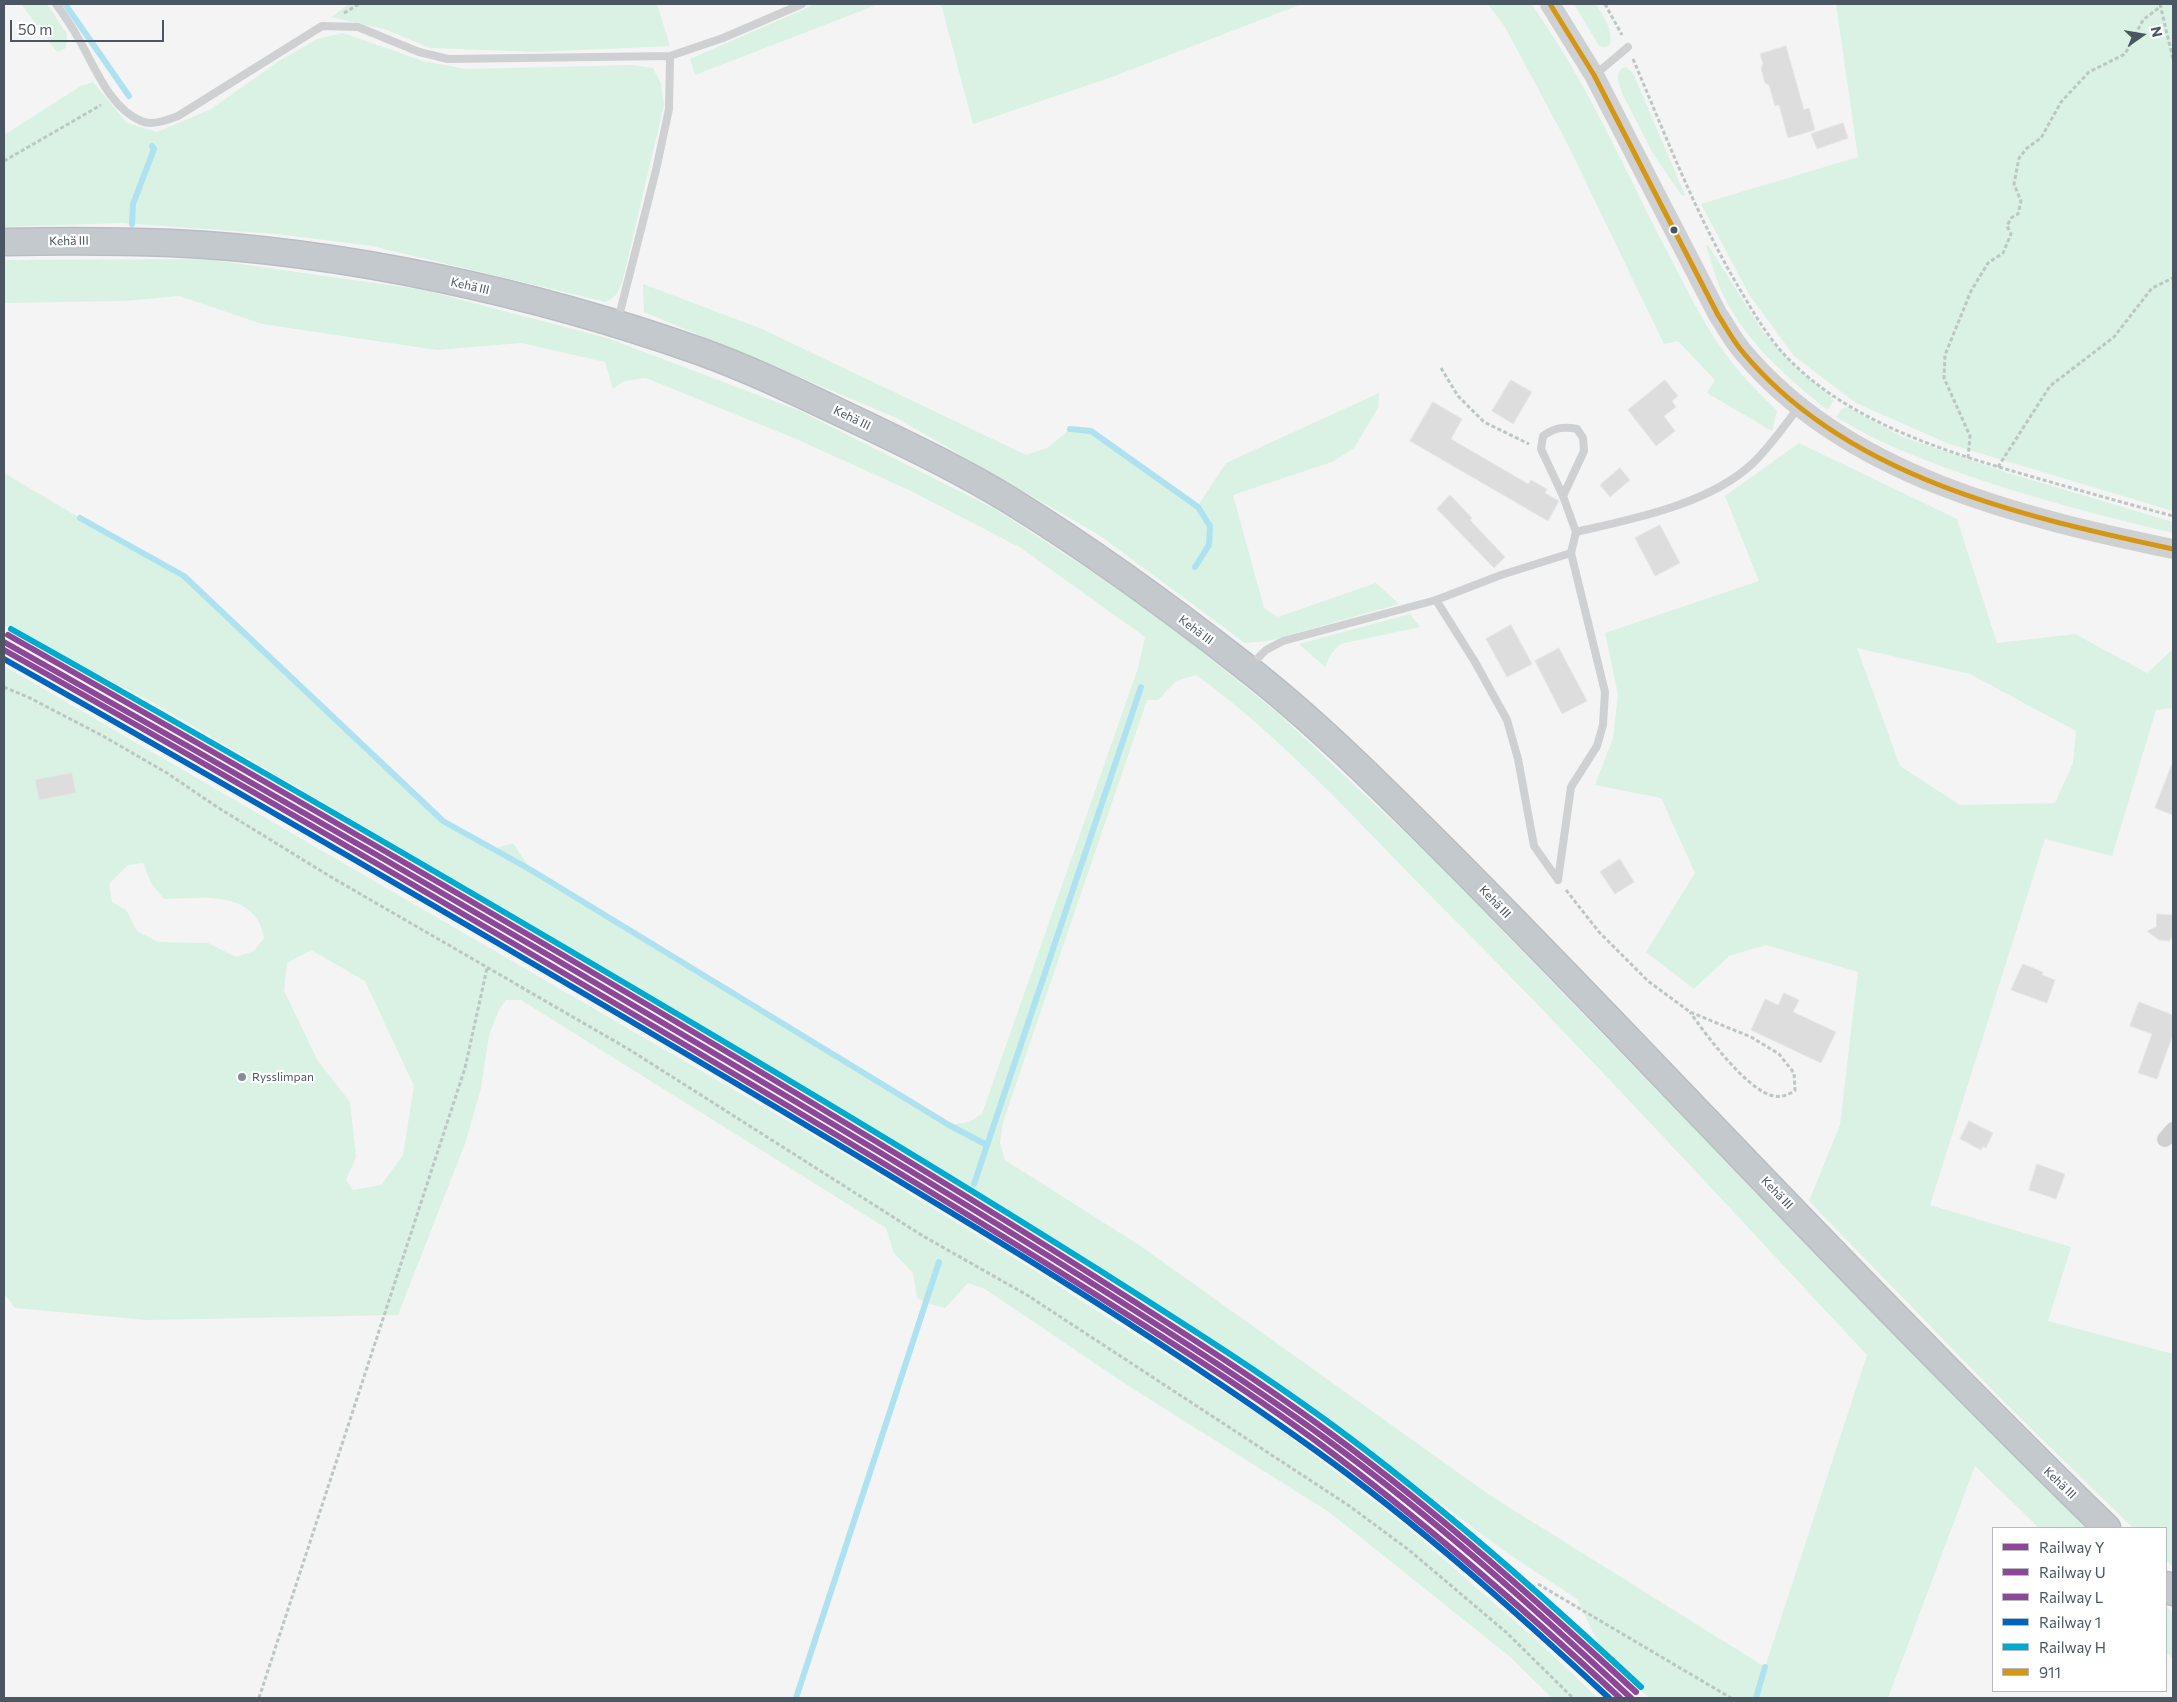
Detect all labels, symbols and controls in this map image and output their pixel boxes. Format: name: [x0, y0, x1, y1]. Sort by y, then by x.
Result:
scale bar: [12, 10, 166, 42]
north arrow: [2117, 10, 2167, 60]
text: 50 m: [18, 20, 52, 38]
text: N: [2148, 24, 2167, 39]
unlabelled marker: [1669, 225, 1679, 235]
street label: Kehä III: [49, 233, 89, 249]
street label: Kehä III: [449, 275, 491, 297]
street label: Kehä III: [831, 403, 873, 433]
street label: Kehä III: [1176, 612, 1216, 648]
street label: Kehä III: [1476, 883, 1514, 921]
place label: Rysslimpan: [252, 1070, 314, 1084]
marker: Rysslimpan: [236, 1071, 248, 1083]
street label: Kehä III: [1758, 1174, 1796, 1212]
street label: Kehä III: [2041, 1464, 2079, 1502]
legend: [1992, 1527, 2167, 1692]
text: Railway Y: [2039, 1538, 2104, 1556]
text: Railway U: [2039, 1563, 2106, 1581]
text: Railway L: [2039, 1588, 2103, 1606]
text: Railway 1: [2039, 1613, 2101, 1631]
text: Railway H: [2039, 1638, 2106, 1656]
text: 911: [2039, 1663, 2061, 1681]

